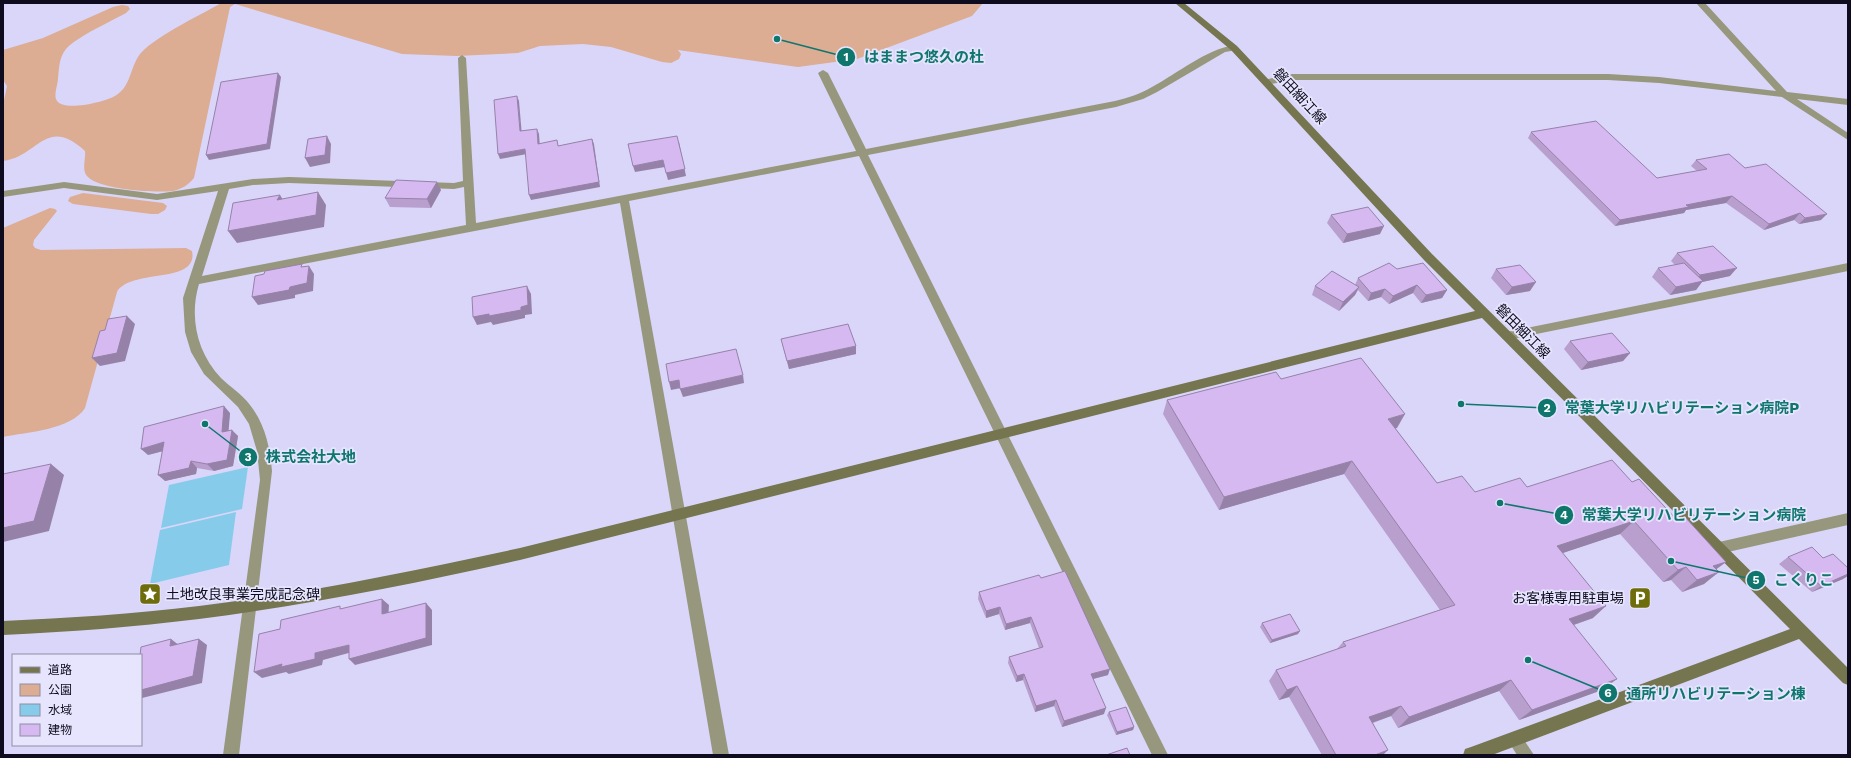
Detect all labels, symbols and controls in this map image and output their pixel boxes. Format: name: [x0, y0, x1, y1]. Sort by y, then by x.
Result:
callout: はままつ悠久の杜: [836, 44, 992, 71]
text: はままつ悠久の杜: [864, 48, 984, 66]
text: 1: [843, 50, 849, 64]
street label: 磐田細江線: [1270, 65, 1330, 127]
street label: 磐田細江線: [1493, 301, 1553, 361]
callout: 常葉大学リハビリテーション病院P: [1537, 394, 1808, 421]
text: 常葉大学リハビリテーション病院P: [1565, 399, 1799, 417]
text: 2: [1543, 401, 1551, 415]
callout: 株式会社大地: [238, 443, 364, 470]
text: 株式会社大地: [266, 448, 356, 466]
text: 3: [244, 450, 252, 464]
callout: 常葉大学リハビリテーション病院: [1554, 502, 1815, 529]
text: 常葉大学リハビリテーション病院: [1582, 506, 1806, 524]
text: 4: [1560, 508, 1568, 522]
callout: こくりこ: [1746, 566, 1842, 593]
text: こくりこ: [1774, 571, 1834, 589]
text: 5: [1753, 573, 1760, 587]
place icon: 土地改良事業完成記念碑: [137, 581, 163, 607]
parking icon: お客様専用駐車場: [1627, 585, 1653, 611]
place label: 土地改良事業完成記念碑: [166, 586, 320, 602]
place label: お客様専用駐車場: [1512, 590, 1624, 606]
legend: [12, 654, 142, 746]
text: 道路: [48, 663, 72, 677]
callout: 通所リハビリテーション棟: [1598, 680, 1814, 707]
text: 公園: [48, 683, 72, 697]
text: 通所リハビリテーション棟: [1626, 685, 1806, 703]
text: 6: [1604, 686, 1612, 700]
text: 水域: [48, 703, 72, 717]
text: 建物: [48, 723, 72, 737]

